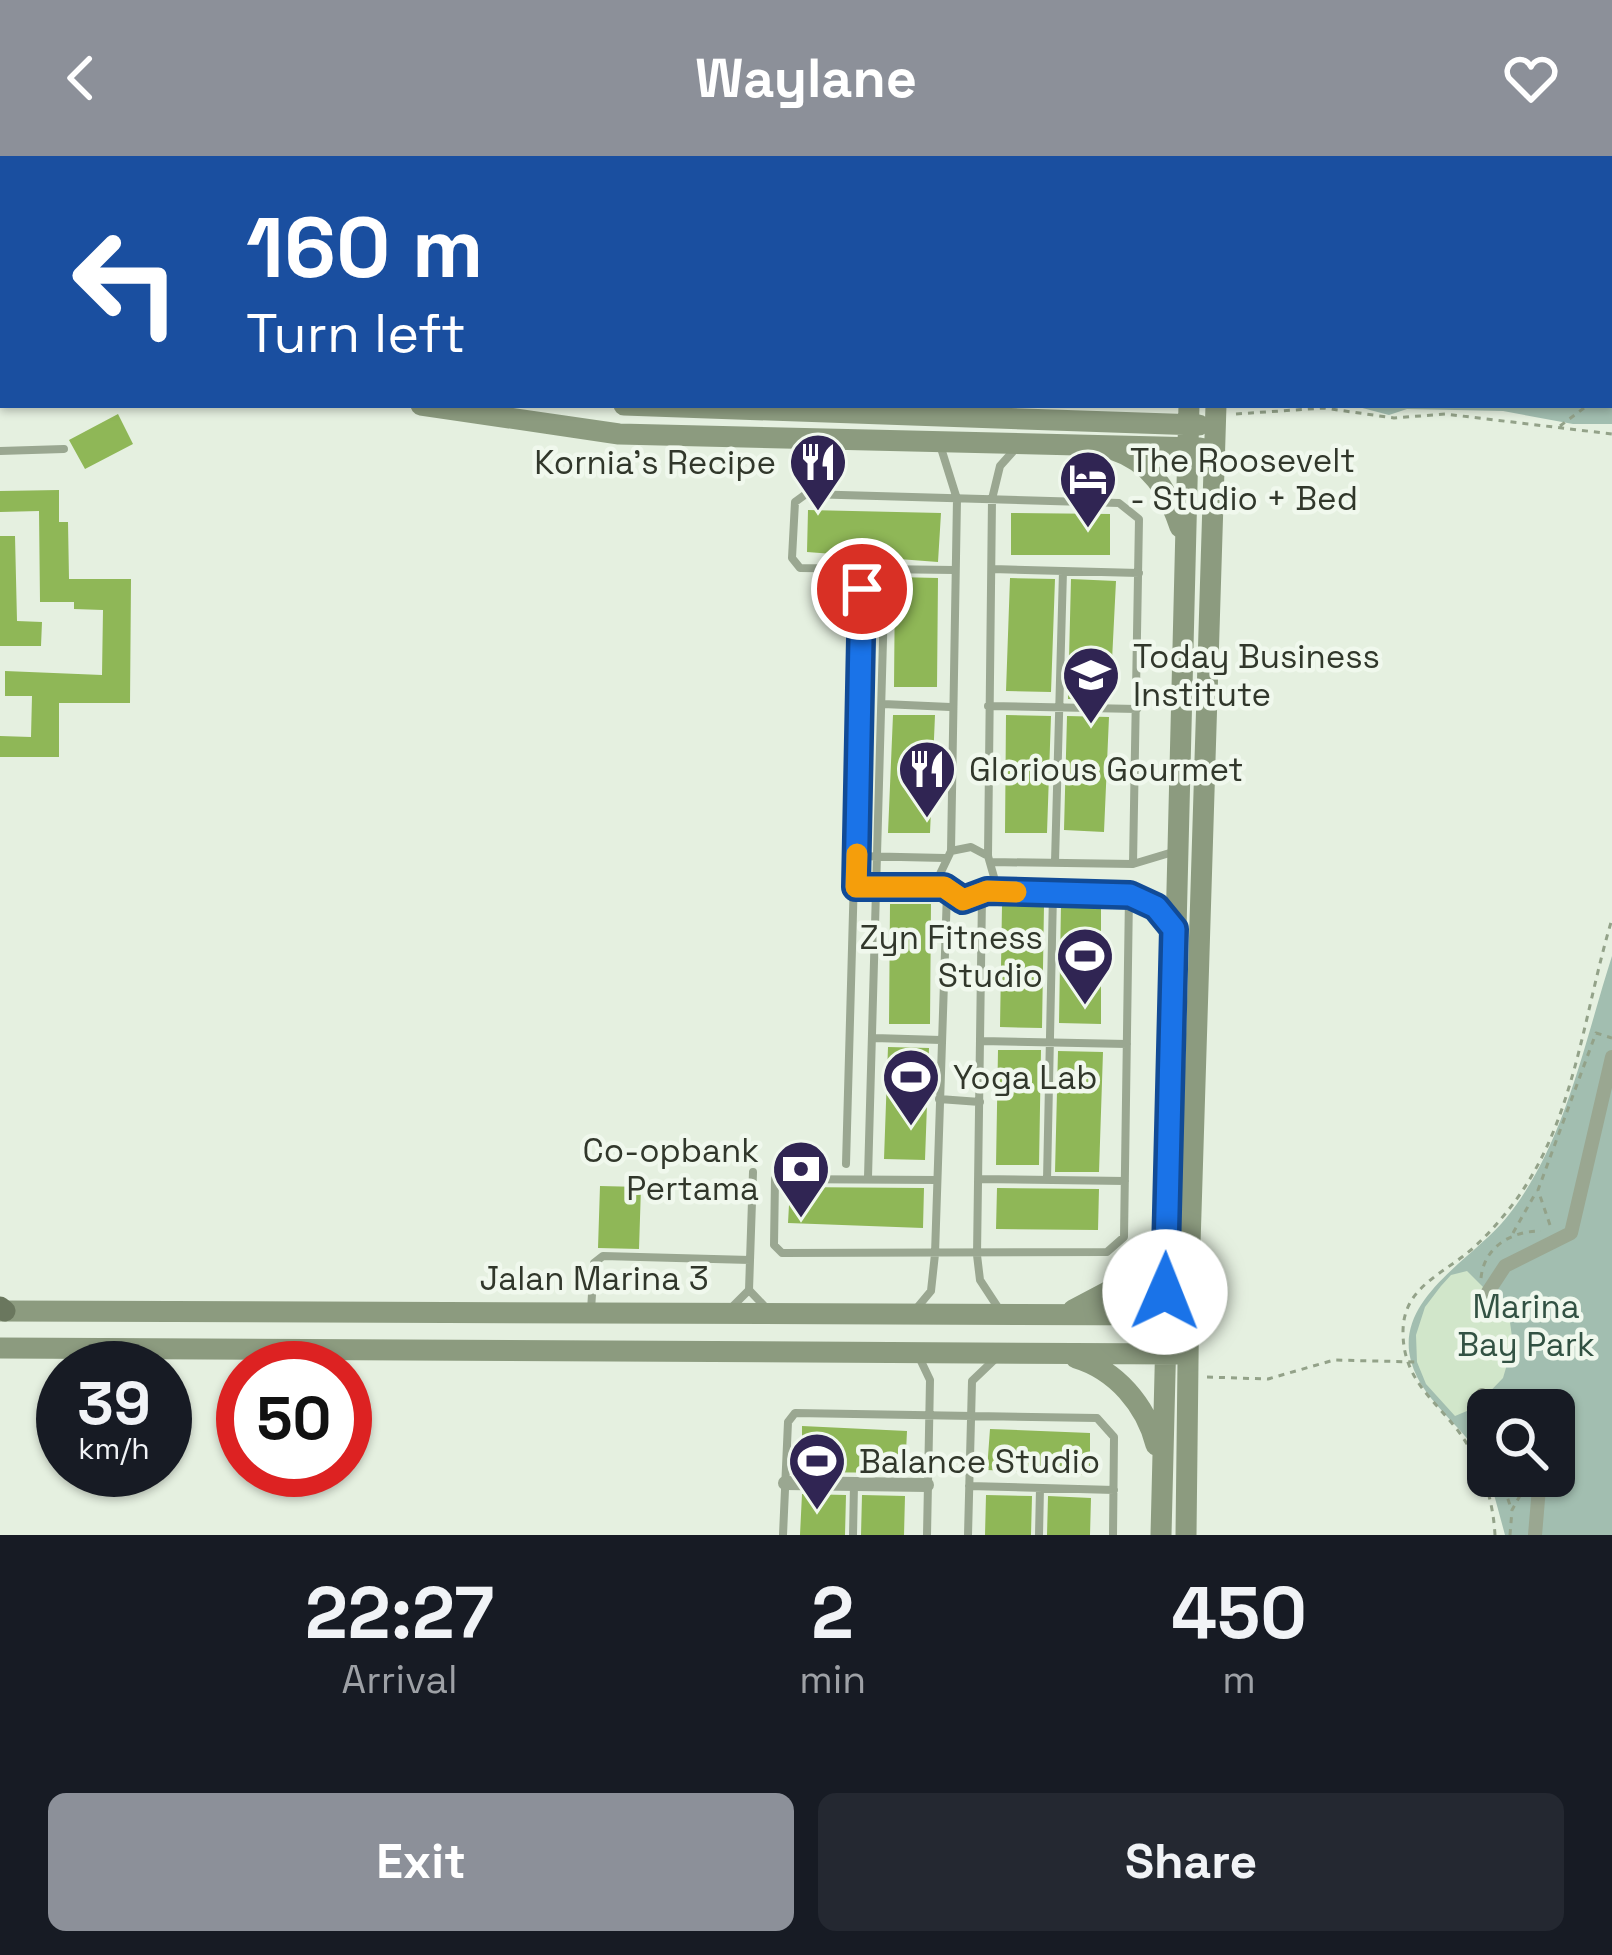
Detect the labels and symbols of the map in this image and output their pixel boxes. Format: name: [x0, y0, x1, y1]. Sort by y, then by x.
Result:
restaurant icon: Kornia's Recipe: [787, 431, 849, 513]
place label: The Roosevelt - Studio + Bed: [1130, 440, 1358, 520]
place label: Kornia's Recipe: [534, 442, 776, 484]
hotel icon: The Roosevelt - Studio + Bed: [1057, 448, 1119, 530]
pin: [811, 538, 913, 640]
place label: Today Business Institute: [1133, 636, 1380, 716]
school or university icon: Today Business Institute: [1060, 644, 1122, 726]
restaurant icon: Glorious Gourmet: [896, 738, 958, 820]
place label: Glorious Gourmet: [969, 749, 1244, 791]
place label: Zyn Fitness Studio: [860, 917, 1043, 997]
sports icon: Zyn Fitness Studio: [1054, 925, 1116, 1007]
sports icon: Yoga Lab: [880, 1046, 942, 1128]
place label: Yoga Lab: [953, 1057, 1098, 1099]
place label: Co-opbank Pertama: [583, 1130, 759, 1210]
bank icon: Co-opbank Pertama: [770, 1138, 832, 1220]
position arrow: [1102, 1229, 1228, 1355]
street label: Jalan Marina 3: [479, 1258, 709, 1300]
park label: Marina Bay Park: [1457, 1286, 1595, 1366]
speed limit sign: 50: [216, 1341, 372, 1497]
sports icon: Balance Studio: [786, 1430, 848, 1512]
place label: Balance Studio: [859, 1441, 1100, 1483]

